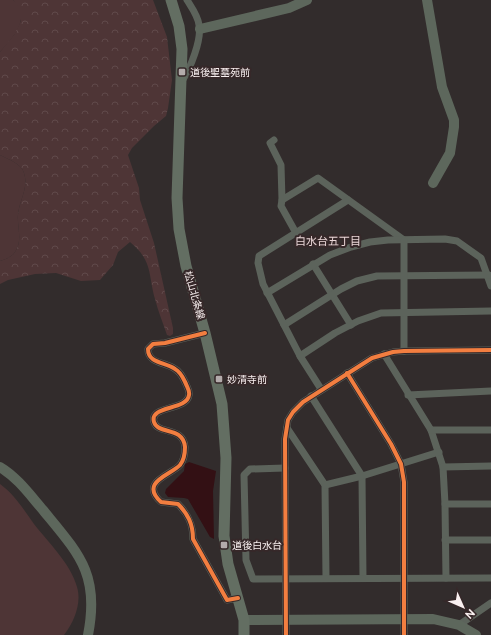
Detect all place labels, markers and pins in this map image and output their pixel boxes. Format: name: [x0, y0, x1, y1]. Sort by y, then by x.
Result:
marker: 道後聖墓苑前: [177, 67, 187, 77]
place label: 道後聖墓苑前: [190, 67, 250, 78]
marker: 妙清寺前: [214, 374, 224, 384]
place label: 妙清寺前: [227, 374, 267, 385]
marker: 道後白水台: [219, 540, 229, 550]
place label: 道後白水台: [232, 540, 282, 551]

